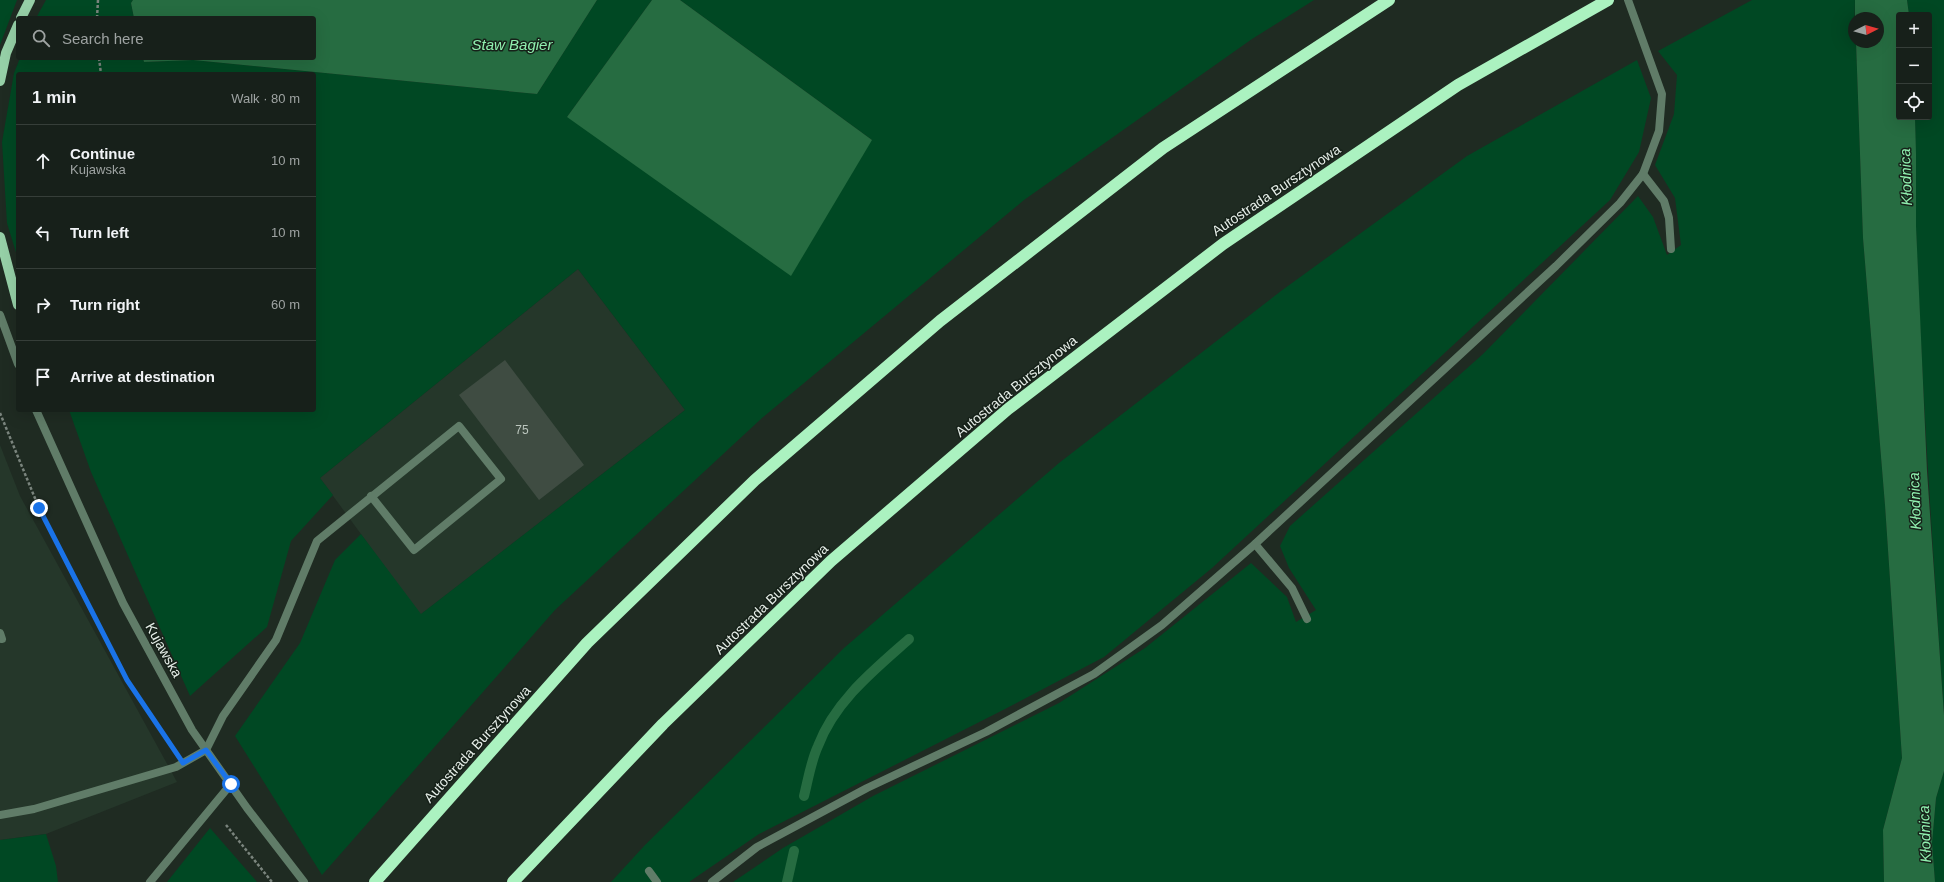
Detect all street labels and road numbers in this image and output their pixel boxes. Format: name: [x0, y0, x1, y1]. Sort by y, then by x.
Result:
street label: Autostrada Bursztynowa: [1209, 141, 1344, 239]
street label: Autostrada Bursztynowa: [952, 332, 1080, 440]
street label: Autostrada Bursztynowa: [711, 540, 831, 657]
street label: Kujawska: [142, 620, 186, 680]
street label: Autostrada Bursztynowa: [420, 682, 534, 806]

